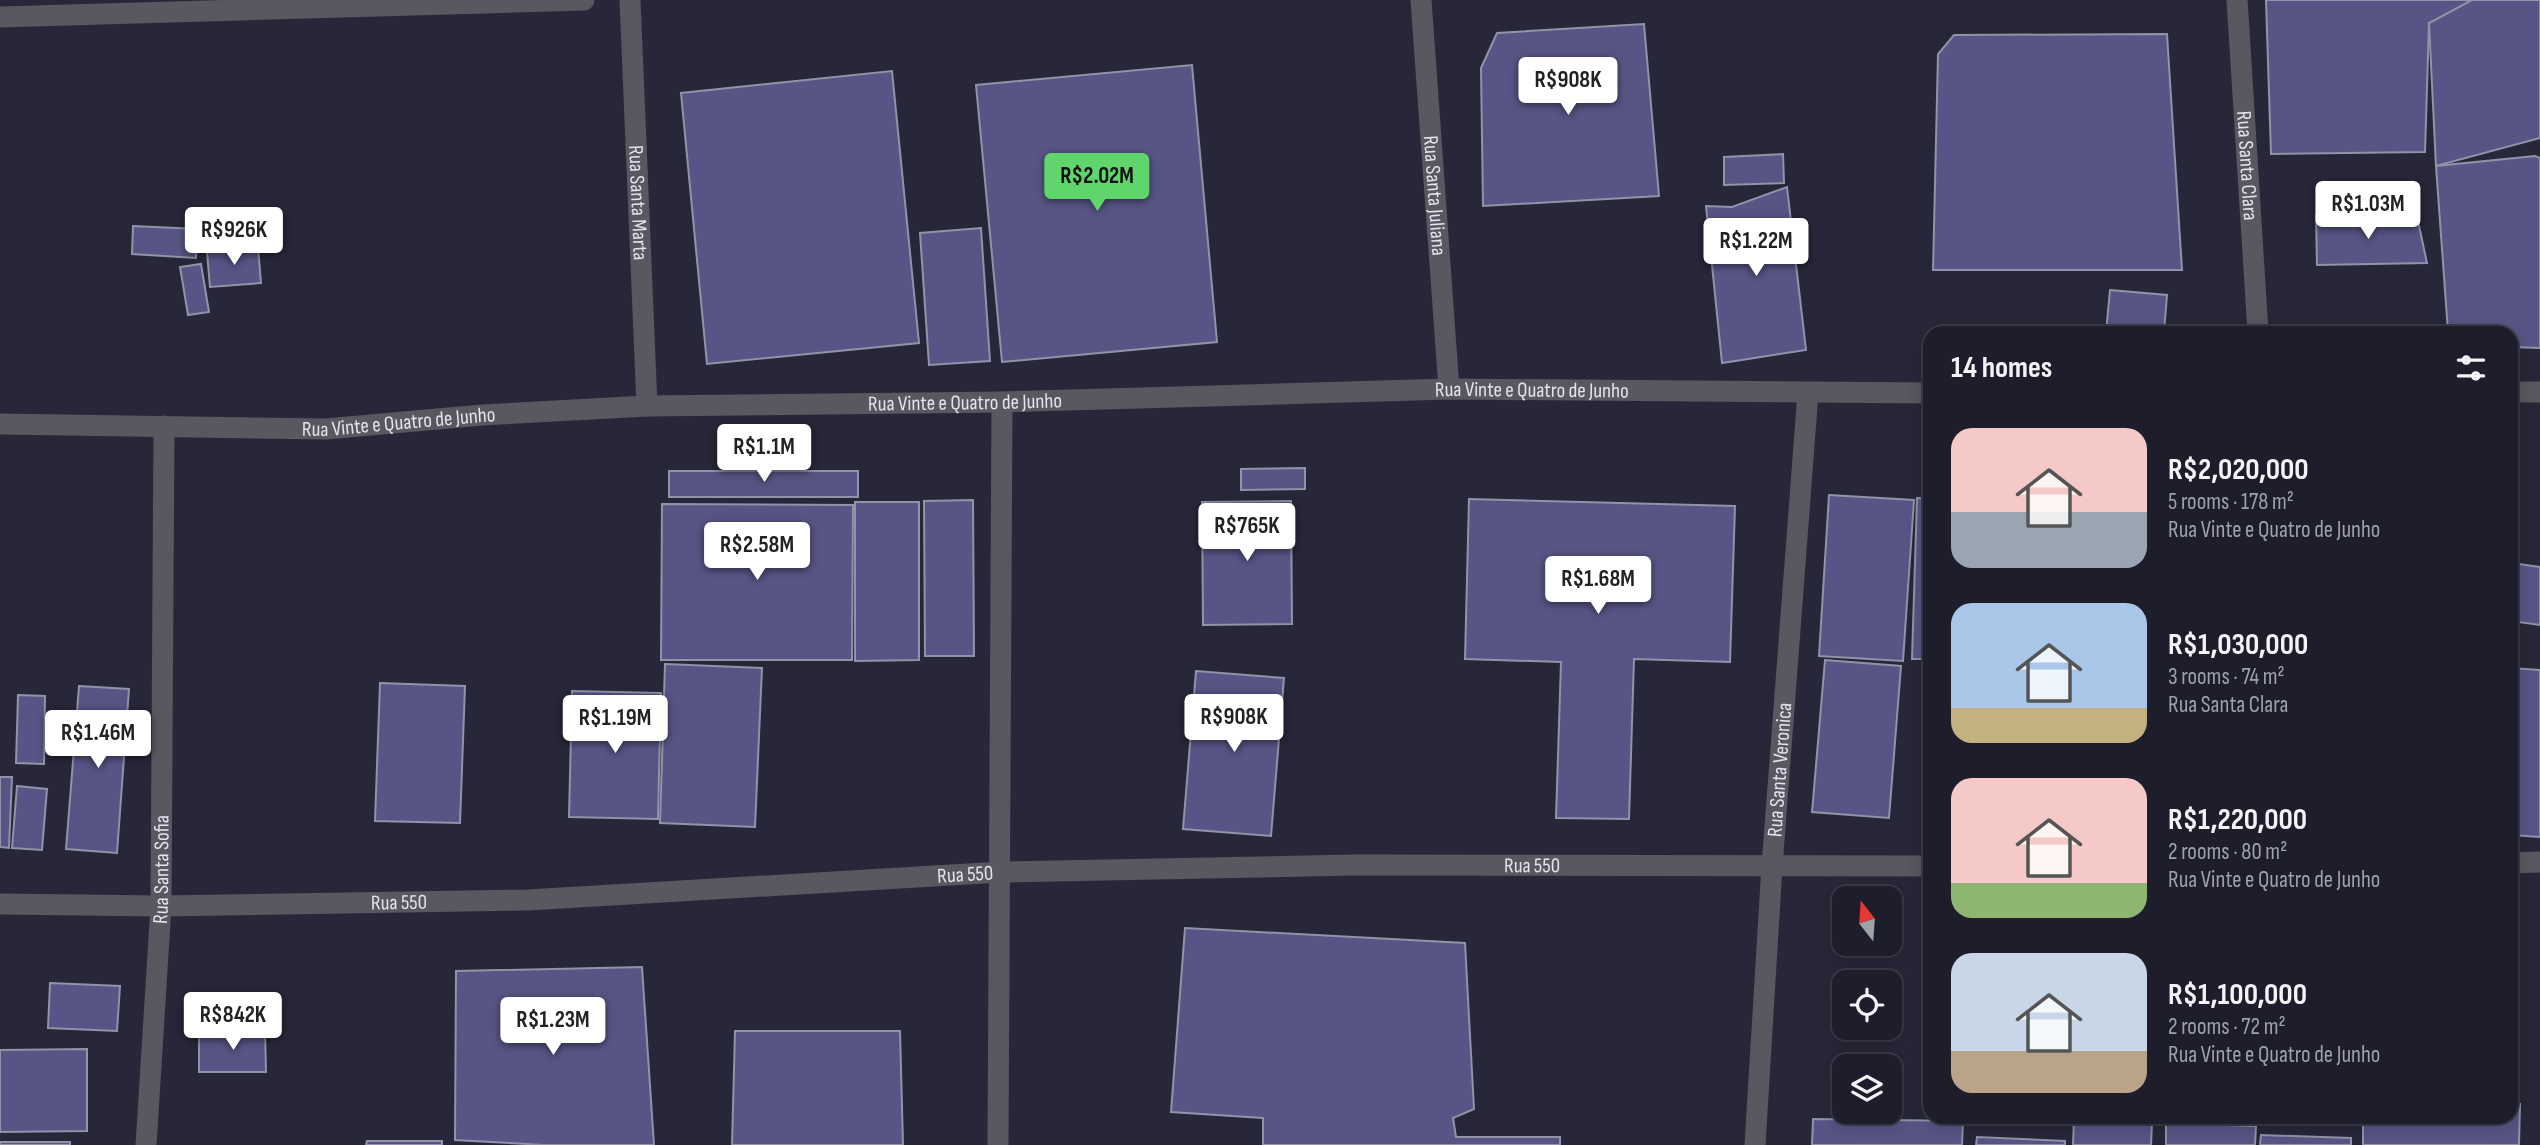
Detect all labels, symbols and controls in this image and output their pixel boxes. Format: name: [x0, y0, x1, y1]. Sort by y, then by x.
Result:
pin: R$908K: [1511, 58, 1625, 117]
text: R$908K: [1534, 66, 1602, 94]
street label: Rua Santa Clara: [2231, 110, 2263, 221]
street label: Rua Santa Juliana: [1418, 135, 1451, 256]
street label: Rua Santa Marta: [623, 145, 653, 261]
pin: R$2.02M: [1032, 154, 1162, 213]
text: R$2.02M: [1060, 162, 1134, 190]
pin: R$1.03M: [2303, 182, 2433, 241]
text: R$1.03M: [2331, 190, 2405, 218]
pin: R$926K: [177, 208, 291, 267]
text: R$926K: [201, 216, 267, 244]
pin: R$1.22M: [1691, 218, 1821, 278]
text: R$1.22M: [1719, 227, 1793, 255]
icon: filters: [2452, 349, 2490, 387]
text: 14 homes: [1951, 350, 2052, 386]
street label: Rua Vinte e Quatro de Junho: [1435, 377, 1629, 403]
street label: Rua Vinte e Quatro de Junho: [868, 388, 1062, 417]
street label: Rua Vinte e Quatro de Junho: [302, 402, 496, 442]
pin: R$1.1M: [707, 424, 821, 484]
text: R$1.1M: [733, 433, 795, 461]
text: R$2,020,000: [2168, 452, 2309, 488]
icon: home: [2007, 456, 2091, 540]
text: 5 rooms · 178 m²: [2168, 488, 2294, 516]
pin: R$765K: [1190, 504, 1304, 563]
text: R$765K: [1214, 512, 1280, 540]
text: Rua Vinte e Quatro de Junho: [2168, 516, 2380, 544]
pin: R$2.58M: [692, 522, 822, 582]
text: R$2.58M: [720, 531, 794, 559]
pin: R$1.68M: [1533, 556, 1663, 616]
text: R$1.68M: [1561, 565, 1635, 593]
text: R$1,030,000: [2168, 627, 2308, 663]
icon: home: [2007, 631, 2091, 715]
text: 3 rooms · 74 m²: [2168, 663, 2285, 691]
text: Rua Santa Clara: [2168, 691, 2288, 719]
pin: R$908K: [1177, 694, 1291, 754]
pin: R$1.19M: [550, 696, 680, 755]
street label: Rua Santa Veronica: [1762, 702, 1797, 838]
text: R$908K: [1200, 703, 1268, 731]
text: R$1.19M: [579, 704, 651, 732]
pin: R$1.46M: [33, 710, 163, 770]
text: R$1.46M: [61, 719, 135, 747]
text: R$1,220,000: [2168, 802, 2307, 838]
icon: home: [2007, 806, 2091, 890]
street label: Rua Santa Sofia: [148, 815, 175, 925]
text: 2 rooms · 80 m²: [2168, 838, 2287, 866]
street label: Rua 550: [1504, 853, 1560, 878]
street label: Rua 550: [936, 860, 994, 889]
text: Rua Vinte e Quatro de Junho: [2168, 866, 2380, 894]
north arrow: [1832, 886, 1902, 956]
map controls: [1832, 886, 1902, 1124]
street label: Rua 550: [371, 890, 427, 916]
button: locate: [1832, 970, 1902, 1040]
text: R$1,100,000: [2168, 977, 2307, 1013]
icon: home: [2007, 981, 2091, 1065]
pin: R$842K: [176, 992, 290, 1052]
pin: R$1.23M: [488, 998, 618, 1057]
text: R$842K: [200, 1001, 266, 1029]
text: R$1.23M: [516, 1006, 590, 1034]
text: 2 rooms · 72 m²: [2168, 1013, 2286, 1041]
text: Rua Vinte e Quatro de Junho: [2168, 1041, 2380, 1069]
button: layers: [1832, 1054, 1902, 1124]

